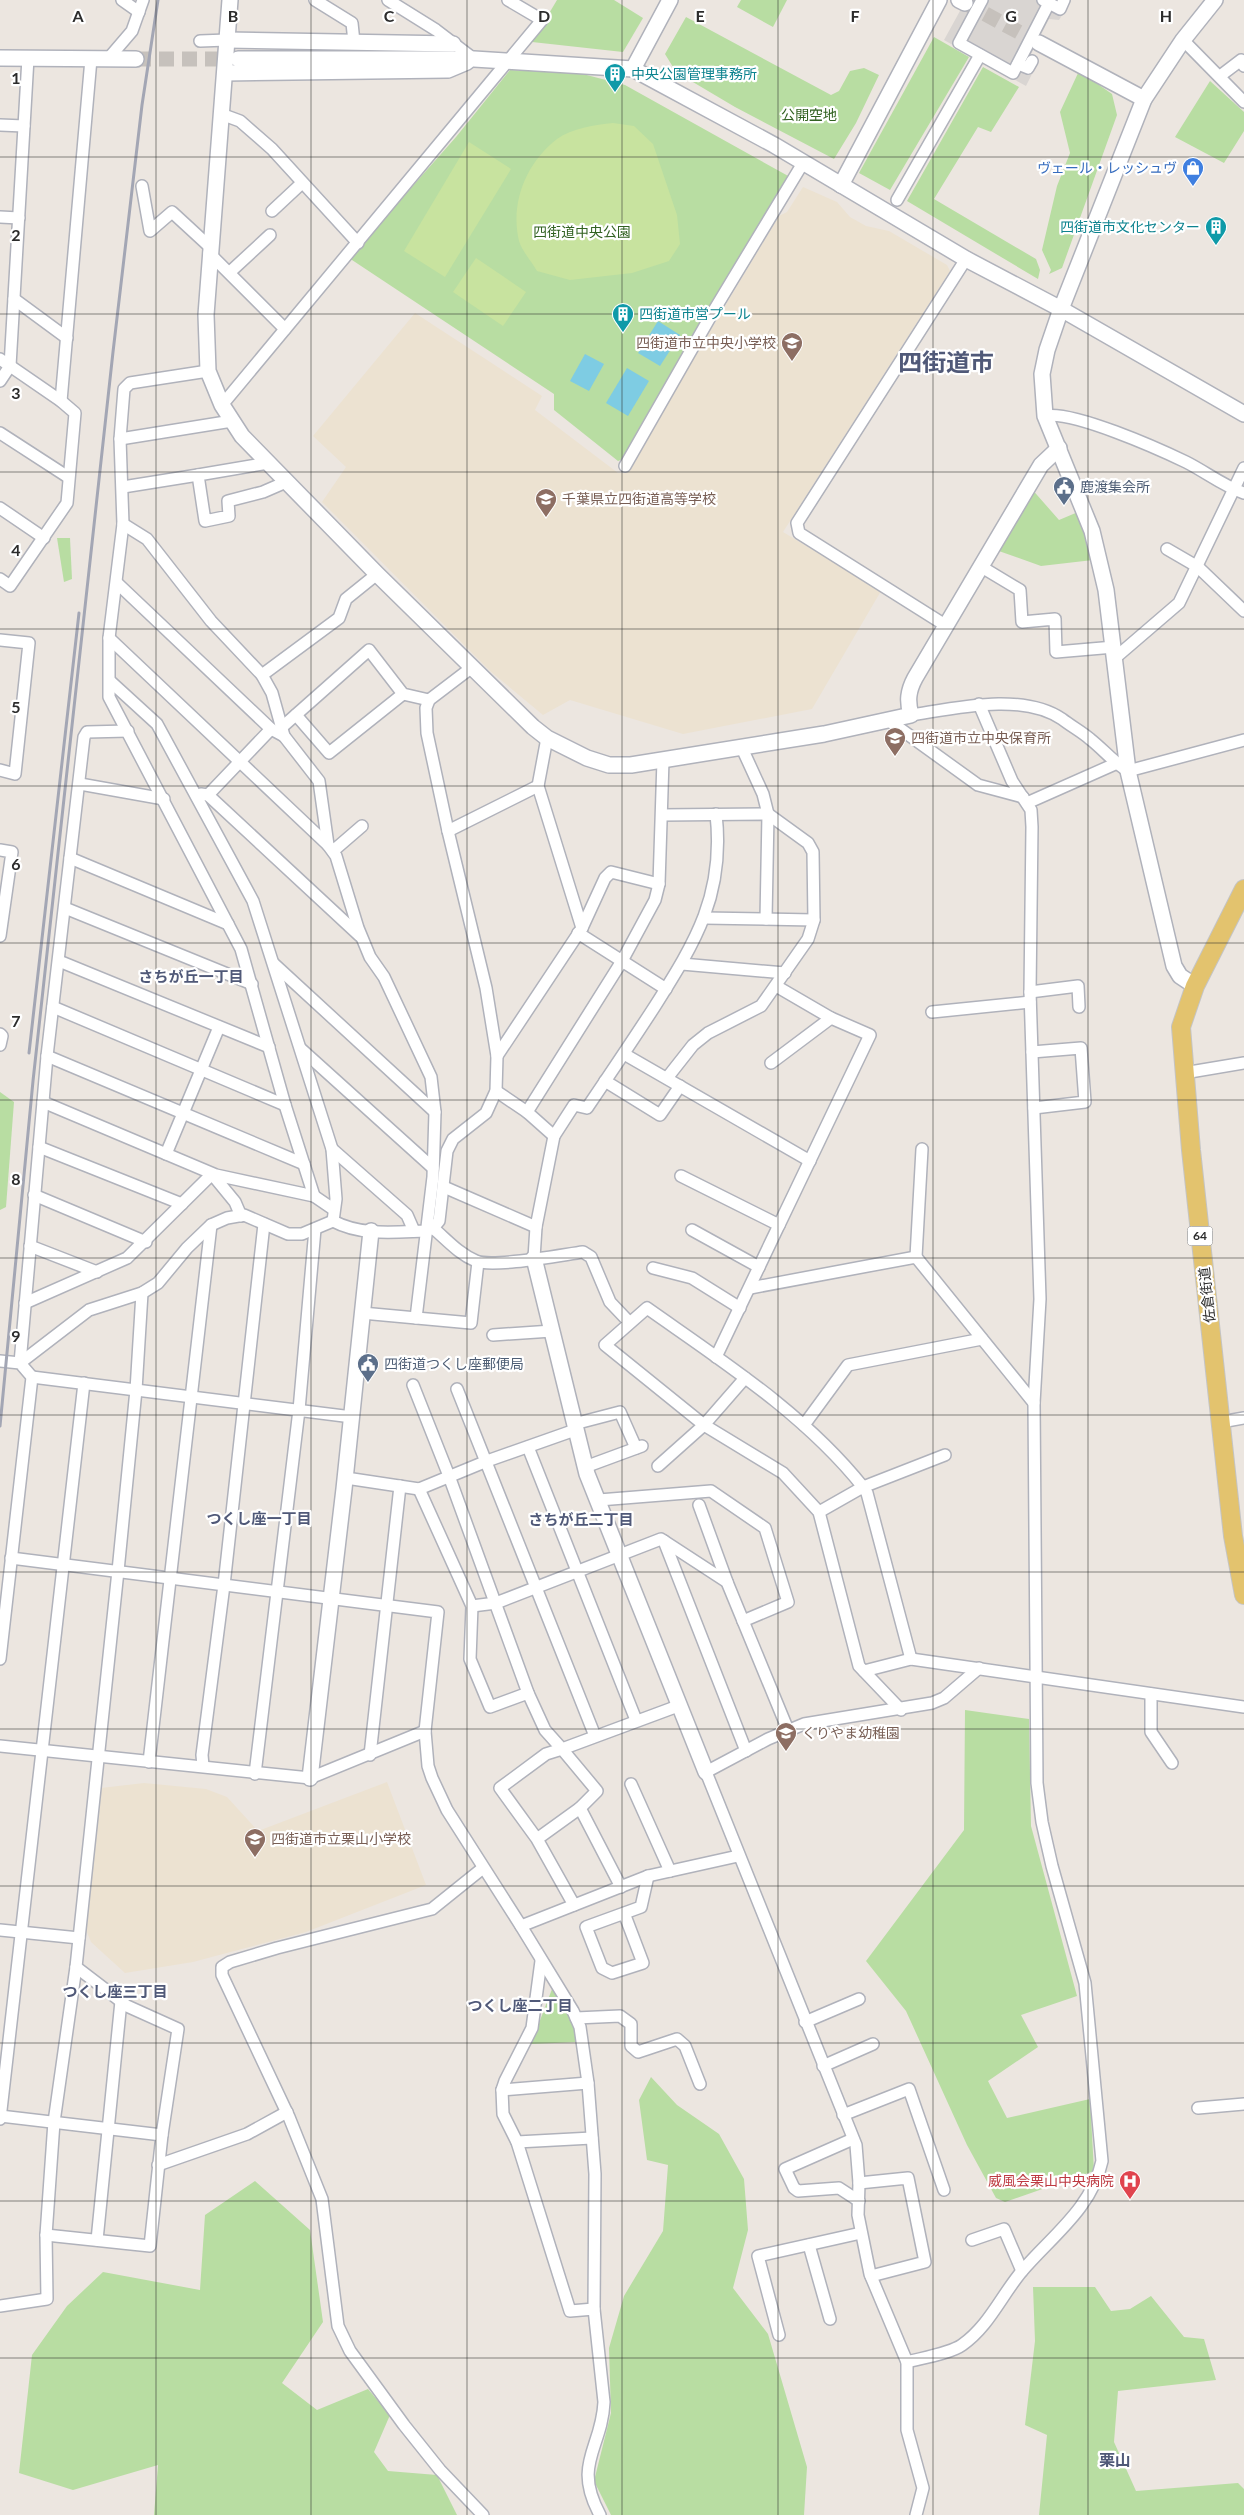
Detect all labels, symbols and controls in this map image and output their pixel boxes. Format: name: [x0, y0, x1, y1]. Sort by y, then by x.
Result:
text: A: [71, 6, 84, 25]
text: B: [228, 6, 238, 25]
text: C: [384, 6, 395, 25]
text: D: [538, 6, 550, 25]
text: E: [695, 6, 705, 25]
text: F: [850, 6, 860, 25]
text: G: [1005, 6, 1017, 25]
text: H: [1160, 6, 1172, 25]
building icon: 中央公園管理事務所: [603, 62, 627, 93]
place label: 中央公園管理事務所: [631, 65, 757, 82]
text: 1: [11, 68, 21, 87]
park label: 公開空地: [781, 106, 837, 123]
shop icon: ヴェール・レッシュヴ: [1181, 156, 1205, 187]
place label: ヴェール・レッシュヴ: [1037, 159, 1177, 176]
building icon: 四街道市文化センター: [1204, 215, 1228, 246]
place label: 四街道市文化センター: [1060, 218, 1200, 235]
park label: 四街道中央公園: [533, 223, 631, 240]
text: 2: [11, 225, 21, 244]
building icon: 四街道市営プール: [611, 302, 635, 333]
place label: 四街道市営プール: [639, 305, 751, 322]
school or university icon: 四街道市立中央小学校: [780, 331, 804, 362]
place label: 四街道市立中央小学校: [636, 334, 776, 351]
district label: 四街道市: [898, 347, 994, 376]
text: 3: [11, 383, 21, 402]
public building icon: 鹿渡集会所: [1052, 475, 1076, 506]
place label: 鹿渡集会所: [1080, 478, 1150, 495]
school or university icon: 千葉県立四街道高等学校: [534, 487, 558, 518]
place label: 千葉県立四街道高等学校: [562, 490, 716, 507]
text: 4: [11, 540, 21, 559]
text: 5: [11, 697, 21, 716]
school or university icon: 四街道市立中央保育所: [883, 726, 907, 757]
place label: 四街道市立中央保育所: [911, 729, 1051, 746]
text: 6: [11, 854, 21, 873]
district label: さちが丘一丁目: [138, 967, 244, 985]
text: 7: [11, 1011, 21, 1030]
text: 8: [11, 1169, 21, 1188]
road number: 64: [1188, 1226, 1212, 1246]
street label: 佐倉街道: [1195, 1266, 1218, 1324]
text: 9: [11, 1326, 21, 1345]
public building icon: 四街道つくし座郵便局: [356, 1352, 380, 1383]
place label: 四街道つくし座郵便局: [384, 1355, 524, 1372]
district label: つくし座一丁目: [206, 1509, 312, 1527]
district label: さちが丘二丁目: [528, 1510, 634, 1528]
school or university icon: くりやま幼稚園: [774, 1721, 798, 1752]
place label: くりやま幼稚園: [802, 1724, 900, 1741]
school or university icon: 四街道市立栗山小学校: [243, 1827, 267, 1858]
place label: 四街道市立栗山小学校: [271, 1830, 411, 1847]
district label: つくし座三丁目: [62, 1982, 168, 2000]
district label: つくし座二丁目: [467, 1996, 573, 2014]
hospital icon: 威風会栗山中央病院: [1118, 2169, 1142, 2200]
place label: 威風会栗山中央病院: [988, 2172, 1114, 2189]
district label: 栗山: [1099, 2450, 1131, 2469]

